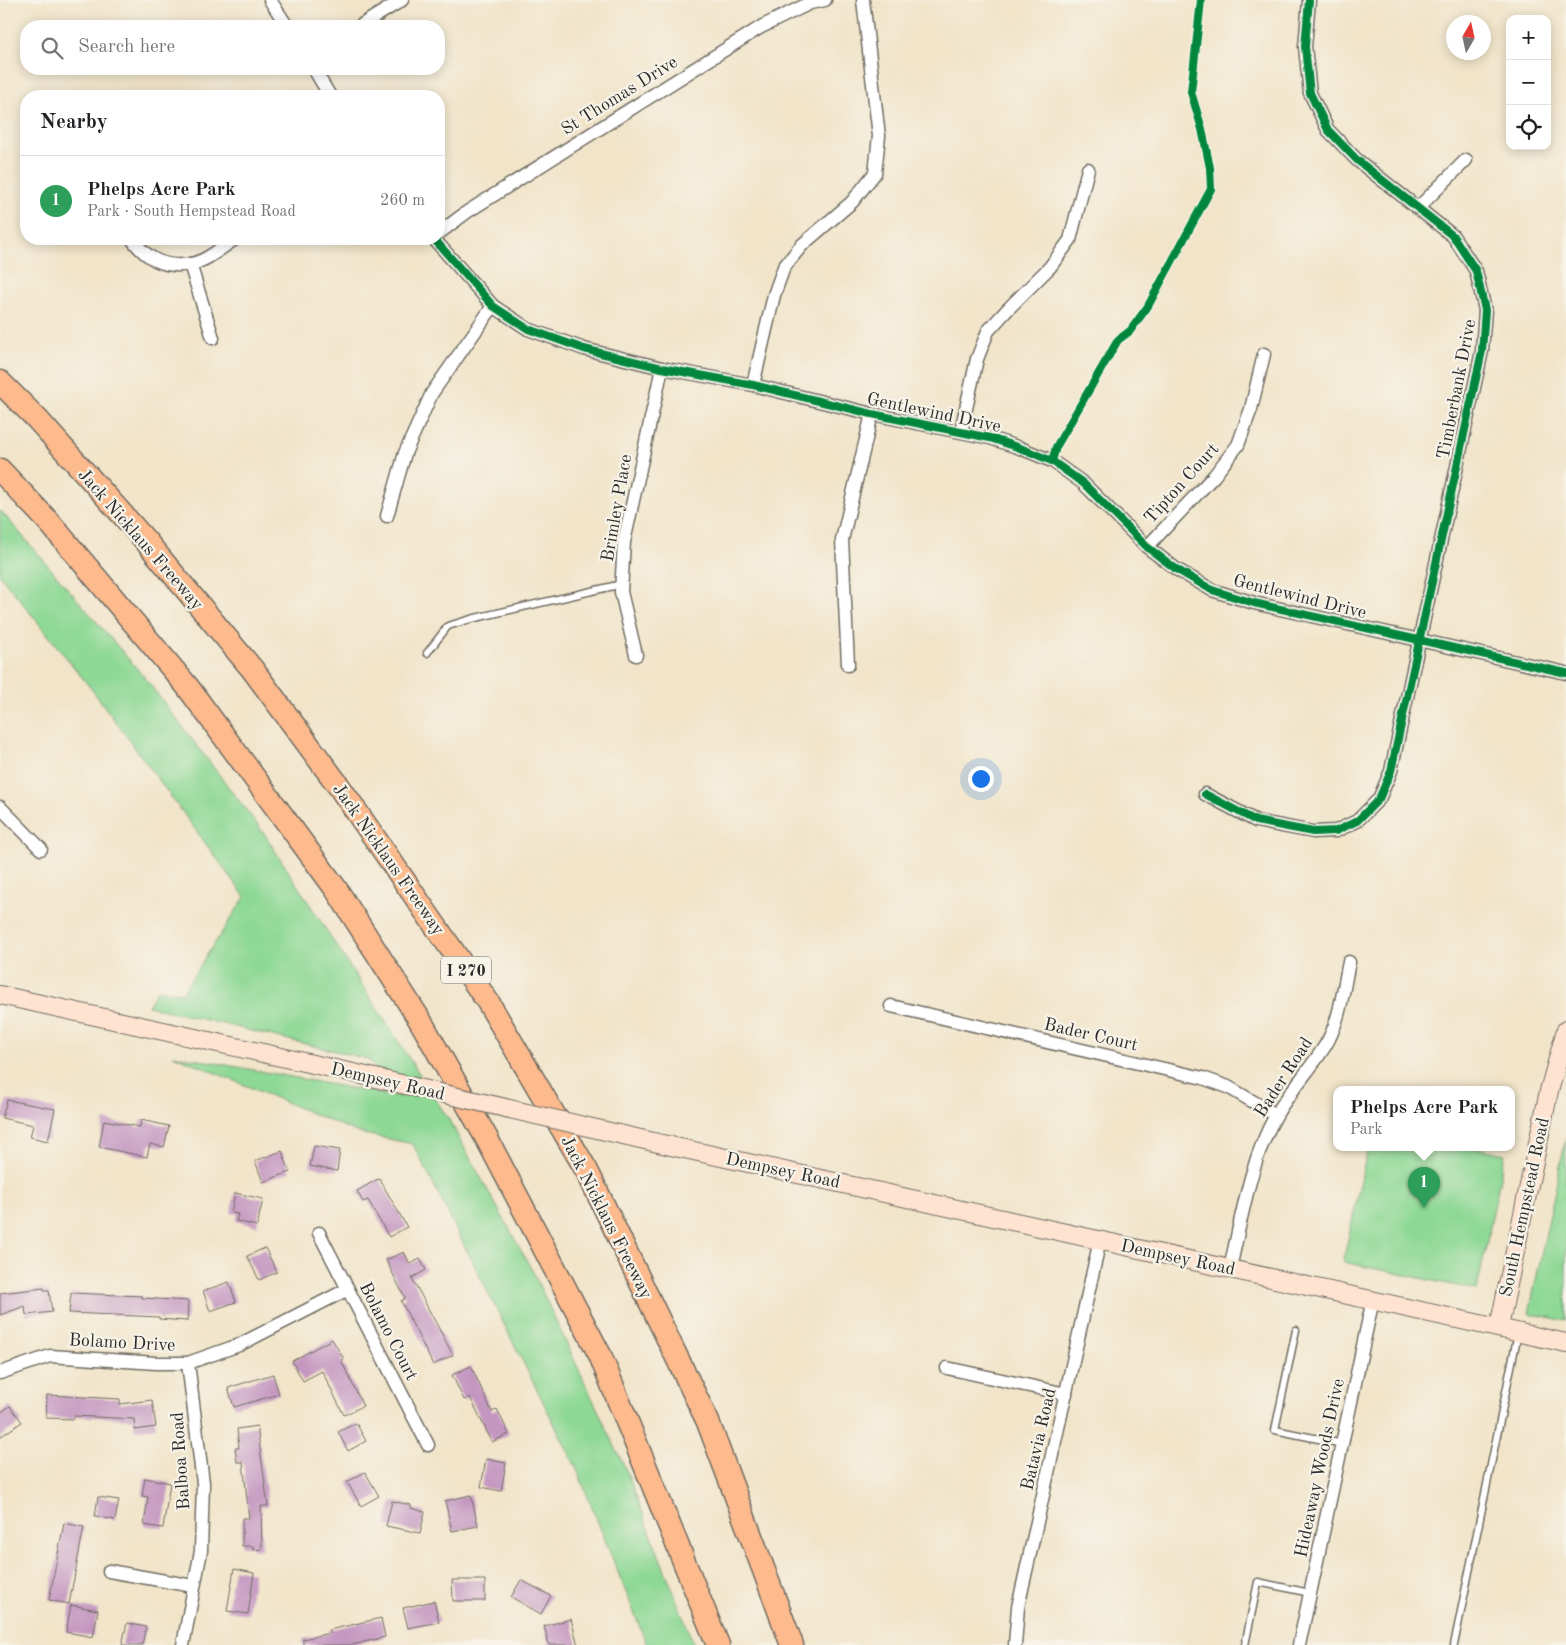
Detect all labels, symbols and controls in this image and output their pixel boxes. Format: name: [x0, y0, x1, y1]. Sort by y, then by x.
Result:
north arrow: [1446, 15, 1491, 60]
map controls: [1506, 15, 1551, 150]
button: +: [1506, 15, 1551, 60]
search box: [20, 20, 445, 75]
icon: search: [38, 34, 66, 62]
text: Search here: [78, 38, 175, 57]
street label: St Thomas Drive: [558, 53, 681, 139]
button: −: [1506, 60, 1551, 105]
button: locate: [1506, 105, 1551, 150]
text: Nearby: [40, 112, 108, 133]
text: Phelps Acre Park: [87, 181, 236, 200]
text: 1: [51, 193, 61, 209]
text: 260 m: [380, 193, 425, 209]
text: Park · South Hempstead Road: [87, 204, 296, 220]
street label: Timberbank Drive: [1435, 318, 1479, 461]
street label: Gentlewind Drive: [865, 390, 1002, 436]
street label: Tipton Court: [1141, 440, 1222, 527]
street label: Brimley Place: [599, 453, 635, 563]
street label: Jack Nicklaus Freeway: [74, 466, 207, 614]
street label: Gentlewind Drive: [1231, 572, 1368, 622]
your location: [968, 766, 994, 792]
street label: Jack Nicklaus Freeway: [329, 780, 448, 939]
road number: I 270: [441, 956, 491, 984]
street label: Bader Court: [1042, 1015, 1139, 1055]
street label: Bader Road: [1251, 1034, 1316, 1121]
street label: Dempsey Road: [329, 1060, 447, 1104]
popup: [1333, 1086, 1515, 1151]
text: Phelps Acre Park: [1350, 1099, 1498, 1118]
street label: South Hempstead Road: [1497, 1116, 1553, 1298]
text: Park: [1350, 1122, 1383, 1138]
street label: Jack Nicklaus Freeway: [557, 1133, 655, 1302]
street label: Dempsey Road: [724, 1150, 842, 1192]
pin: 1: [1408, 1167, 1440, 1208]
street label: Dempsey Road: [1119, 1237, 1237, 1279]
street label: Bolamo Court: [356, 1279, 421, 1383]
street label: Bolamo Drive: [68, 1331, 176, 1355]
street label: Hideaway Woods Drive: [1292, 1377, 1348, 1559]
street label: Batavia Road: [1018, 1386, 1059, 1492]
street label: Balboa Road: [169, 1411, 193, 1511]

